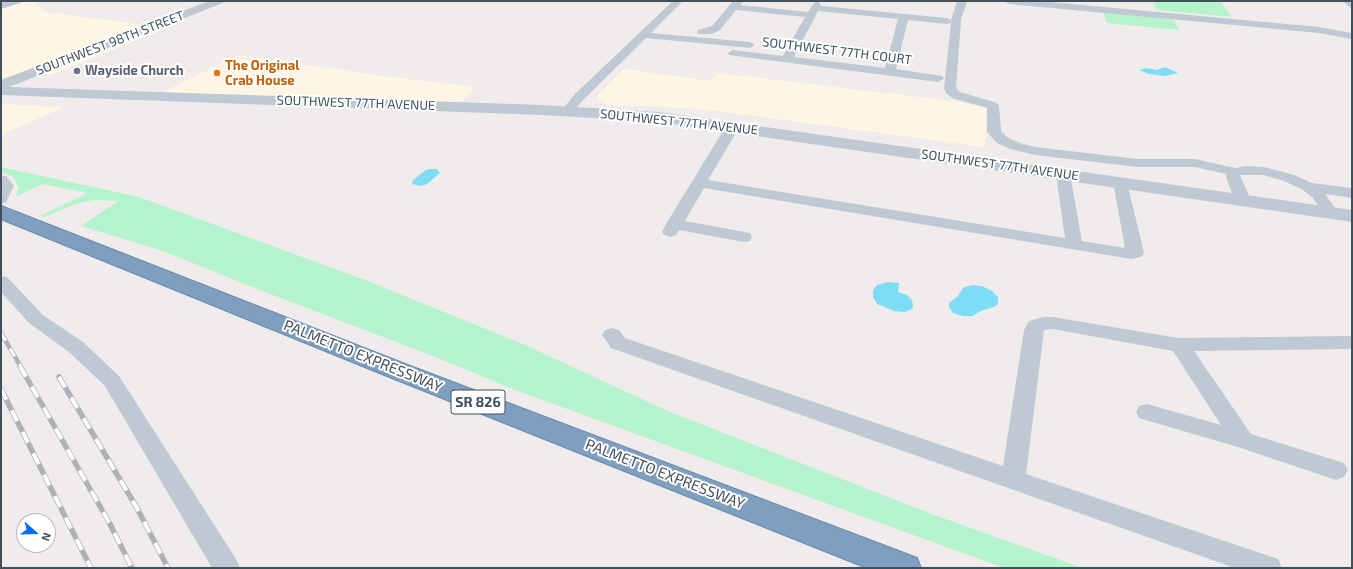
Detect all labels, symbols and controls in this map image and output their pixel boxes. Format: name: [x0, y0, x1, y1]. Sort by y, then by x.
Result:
street label: SOUTHWEST 98TH STREET: [34, 7, 186, 79]
street label: SOUTHWEST 77TH COURT: [761, 34, 913, 68]
place label: The Original Crab House: [225, 58, 299, 89]
place label: Wayside Church: [85, 63, 184, 79]
marker: Wayside Church: [72, 66, 82, 76]
marker: The Original Crab House: [212, 68, 222, 78]
street label: SOUTHWEST 77TH AVENUE: [276, 92, 436, 114]
street label: SOUTHWEST 77TH AVENUE: [599, 106, 759, 138]
street label: SOUTHWEST 77TH AVENUE: [920, 146, 1080, 184]
street label: PALMETTO EXPRESSWAY: [281, 316, 445, 396]
road number: SR 826: [451, 390, 505, 414]
street label: PALMETTO EXPRESSWAY: [583, 435, 747, 513]
north arrow: [16, 513, 56, 553]
text: N: [39, 531, 54, 543]

